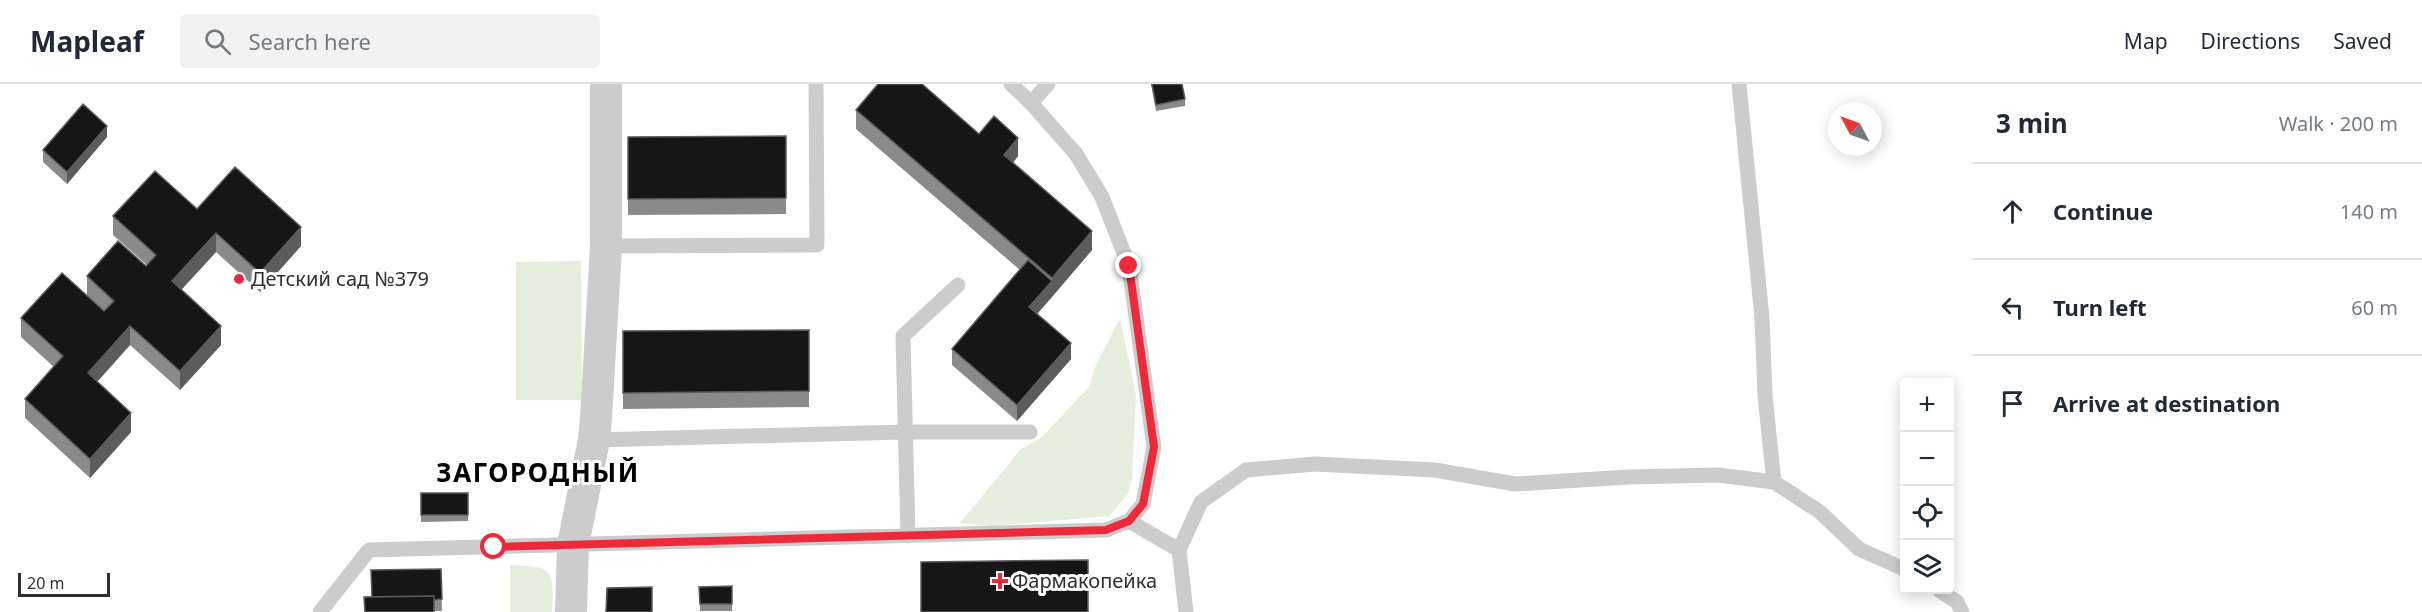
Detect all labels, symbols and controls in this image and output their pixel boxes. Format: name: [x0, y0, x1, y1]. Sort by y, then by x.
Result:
search box: [180, 14, 600, 68]
text: Mapleaf: [30, 22, 144, 60]
icon: search: [201, 25, 234, 58]
text: Search here: [249, 26, 371, 56]
text: Map: [2124, 27, 2168, 55]
text: Directions: [2201, 27, 2300, 55]
text: Saved: [2333, 27, 2392, 55]
north arrow: [1828, 102, 1882, 156]
text: 3 min: [1996, 105, 2068, 141]
text: Walk · 200 m: [2279, 110, 2398, 137]
icon: ahead: [1996, 195, 2029, 228]
text: Continue: [2053, 196, 2153, 226]
text: 140 m: [2340, 198, 2398, 225]
route end: [1115, 252, 1141, 278]
place label: Детский сад №379: [251, 265, 429, 292]
marker: Детский сад №379: [232, 272, 246, 286]
icon: left: [1996, 291, 2029, 324]
text: Turn left: [2053, 292, 2147, 322]
text: 60 m: [2351, 294, 2398, 321]
map controls: [1900, 378, 1954, 594]
button: +: [1900, 378, 1954, 432]
icon: arrive: [1996, 387, 2029, 420]
text: Arrive at destination: [2053, 388, 2280, 418]
button: −: [1900, 432, 1954, 486]
district label: ЗАГОРОДНЫЙ: [436, 454, 640, 490]
button: locate: [1900, 486, 1954, 540]
route start: [480, 533, 506, 559]
button: layers: [1900, 540, 1954, 594]
place label: Фармакопейка: [1012, 567, 1157, 594]
scale bar: [18, 570, 110, 598]
text: 20 m: [27, 572, 64, 594]
marker: Фармакопейка: [993, 574, 1007, 588]

